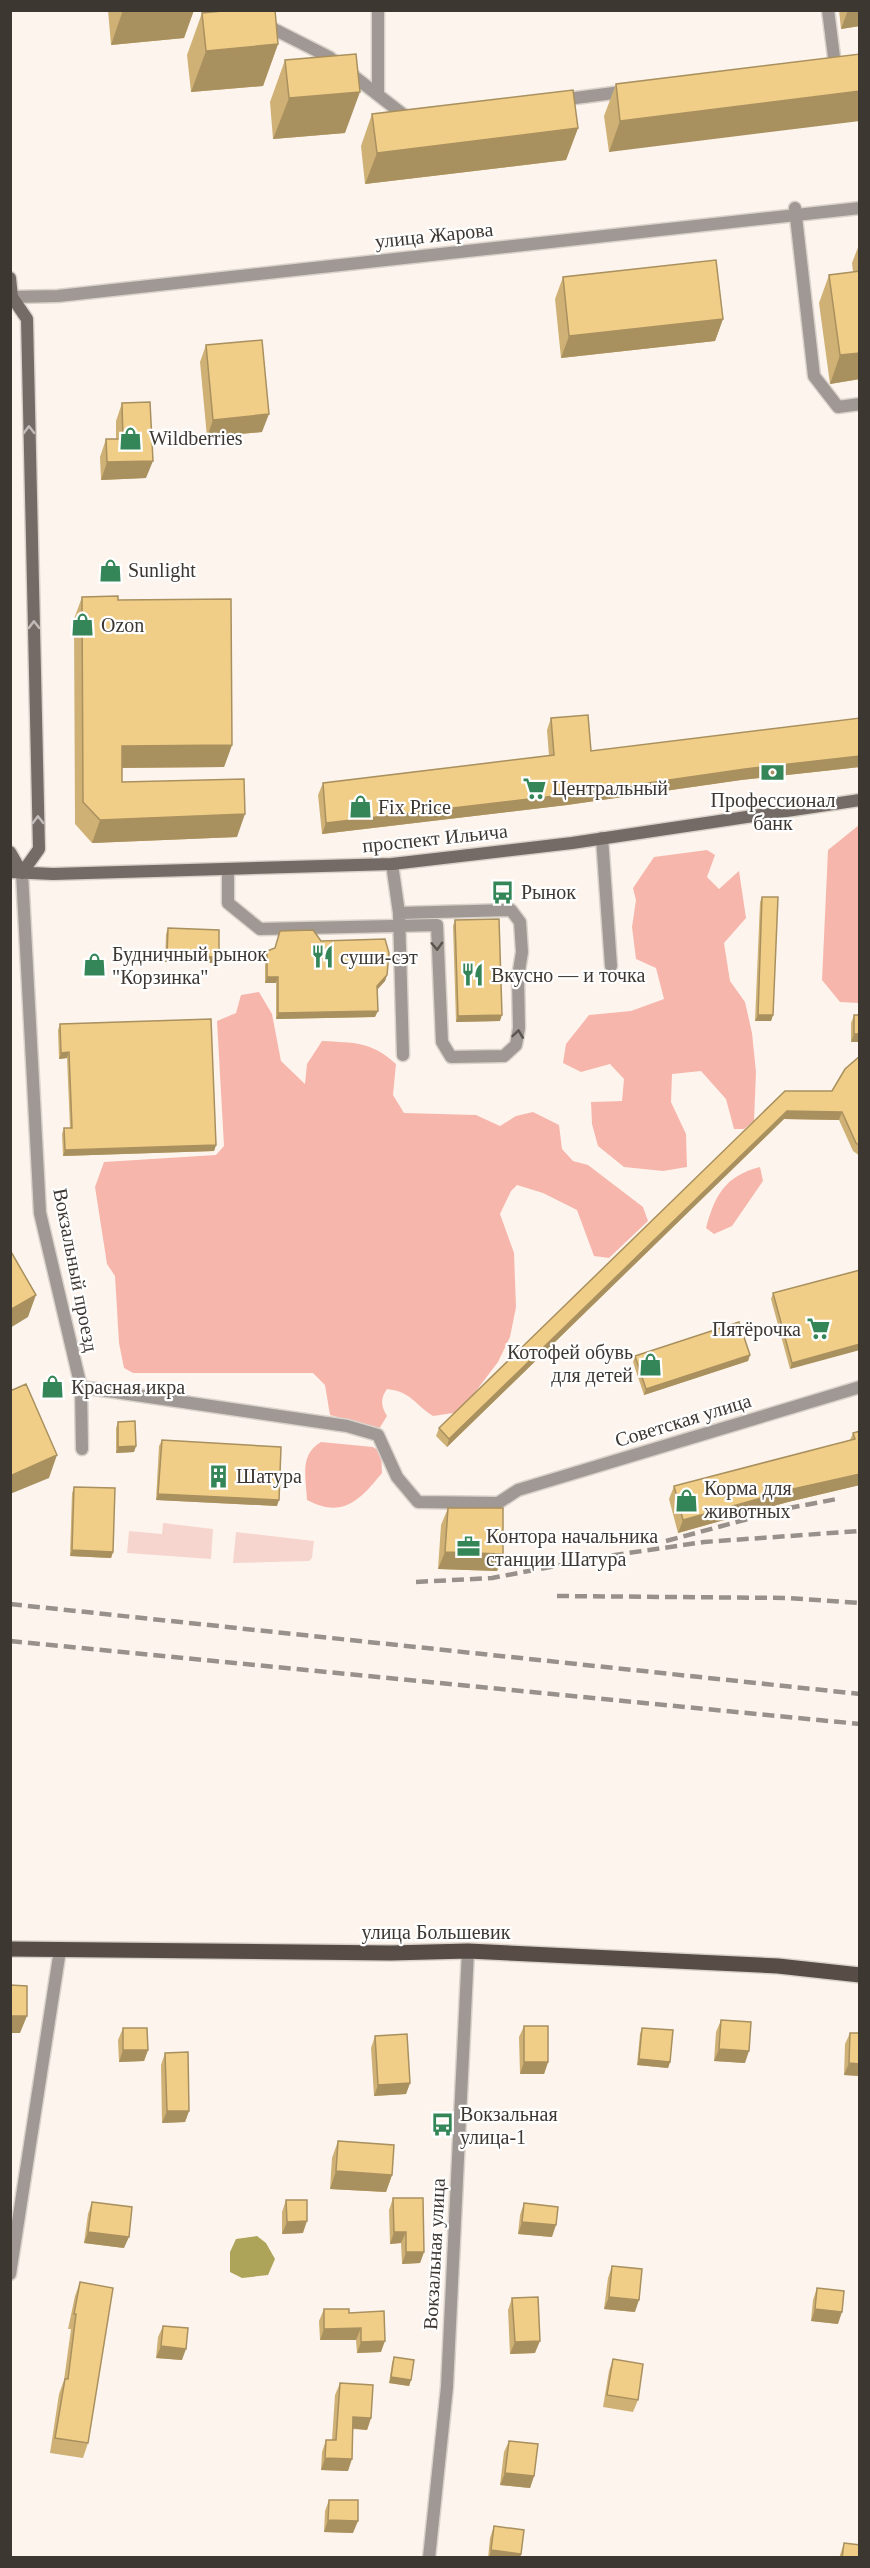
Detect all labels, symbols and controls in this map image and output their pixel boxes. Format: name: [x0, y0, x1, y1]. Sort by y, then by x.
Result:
street label: улица Жарова: [374, 218, 494, 253]
one-way arrow: [23, 425, 36, 434]
shop icon: Wildberries: [118, 425, 144, 451]
place label: Wildberries: [149, 427, 243, 449]
shop icon: Sunlight: [97, 557, 123, 583]
place label: Sunlight: [128, 559, 196, 582]
shop icon: Ozon: [70, 612, 96, 638]
place label: Ozon: [101, 614, 144, 636]
one-way arrow: [28, 620, 40, 629]
bank icon: Профессионал банк: [760, 759, 786, 785]
supermarket icon: Центральный: [521, 775, 547, 801]
place label: Центральный: [552, 777, 668, 800]
place label: Профессионал банк: [711, 789, 835, 834]
shop icon: Fix Price: [347, 794, 373, 820]
place label: Fix Price: [378, 796, 451, 818]
one-way arrow: [32, 815, 45, 824]
street label: проспект Ильича: [361, 819, 509, 858]
bus stop icon: Рынок: [490, 879, 516, 905]
place label: Рынок: [521, 881, 576, 903]
one-way arrow: [431, 941, 444, 950]
place label: Будничный рынок "Корзинка": [112, 943, 267, 989]
restaurant icon: суши-сэт: [309, 944, 335, 970]
place label: суши-сэт: [340, 946, 418, 969]
shop icon: Будничный рынок "Корзинка": [81, 952, 107, 978]
restaurant icon: Вкусно — и точка: [460, 962, 486, 988]
place label: Вкусно — и точка: [491, 964, 645, 987]
one-way arrow: [511, 1029, 523, 1038]
street label: Вокзальный проезд: [48, 1186, 103, 1354]
supermarket icon: Пятёрочка: [806, 1316, 832, 1342]
place label: Пятёрочка: [712, 1318, 801, 1341]
place label: Котофей обувь для детей: [507, 1341, 633, 1387]
shop icon: Котофей обувь для детей: [638, 1351, 664, 1377]
shop icon: Красная икра: [40, 1374, 66, 1400]
place label: Красная икра: [71, 1376, 185, 1399]
street label: Советская улица: [612, 1389, 754, 1452]
building icon: Шатура: [205, 1463, 231, 1489]
place label: Шатура: [236, 1465, 302, 1488]
place label: Корма для животных: [703, 1477, 792, 1522]
shop icon: Корма для животных: [673, 1487, 699, 1513]
place label: Контора начальника станции Шатура: [486, 1525, 658, 1571]
office icon: Контора начальника станции Шатура: [455, 1534, 481, 1560]
street label: улица Большевик: [362, 1921, 511, 1944]
place label: Вокзальная улица-1: [460, 2103, 558, 2149]
bus stop icon: Вокзальная улица-1: [429, 2112, 455, 2138]
street label: Вокзальная улица: [419, 2177, 450, 2331]

